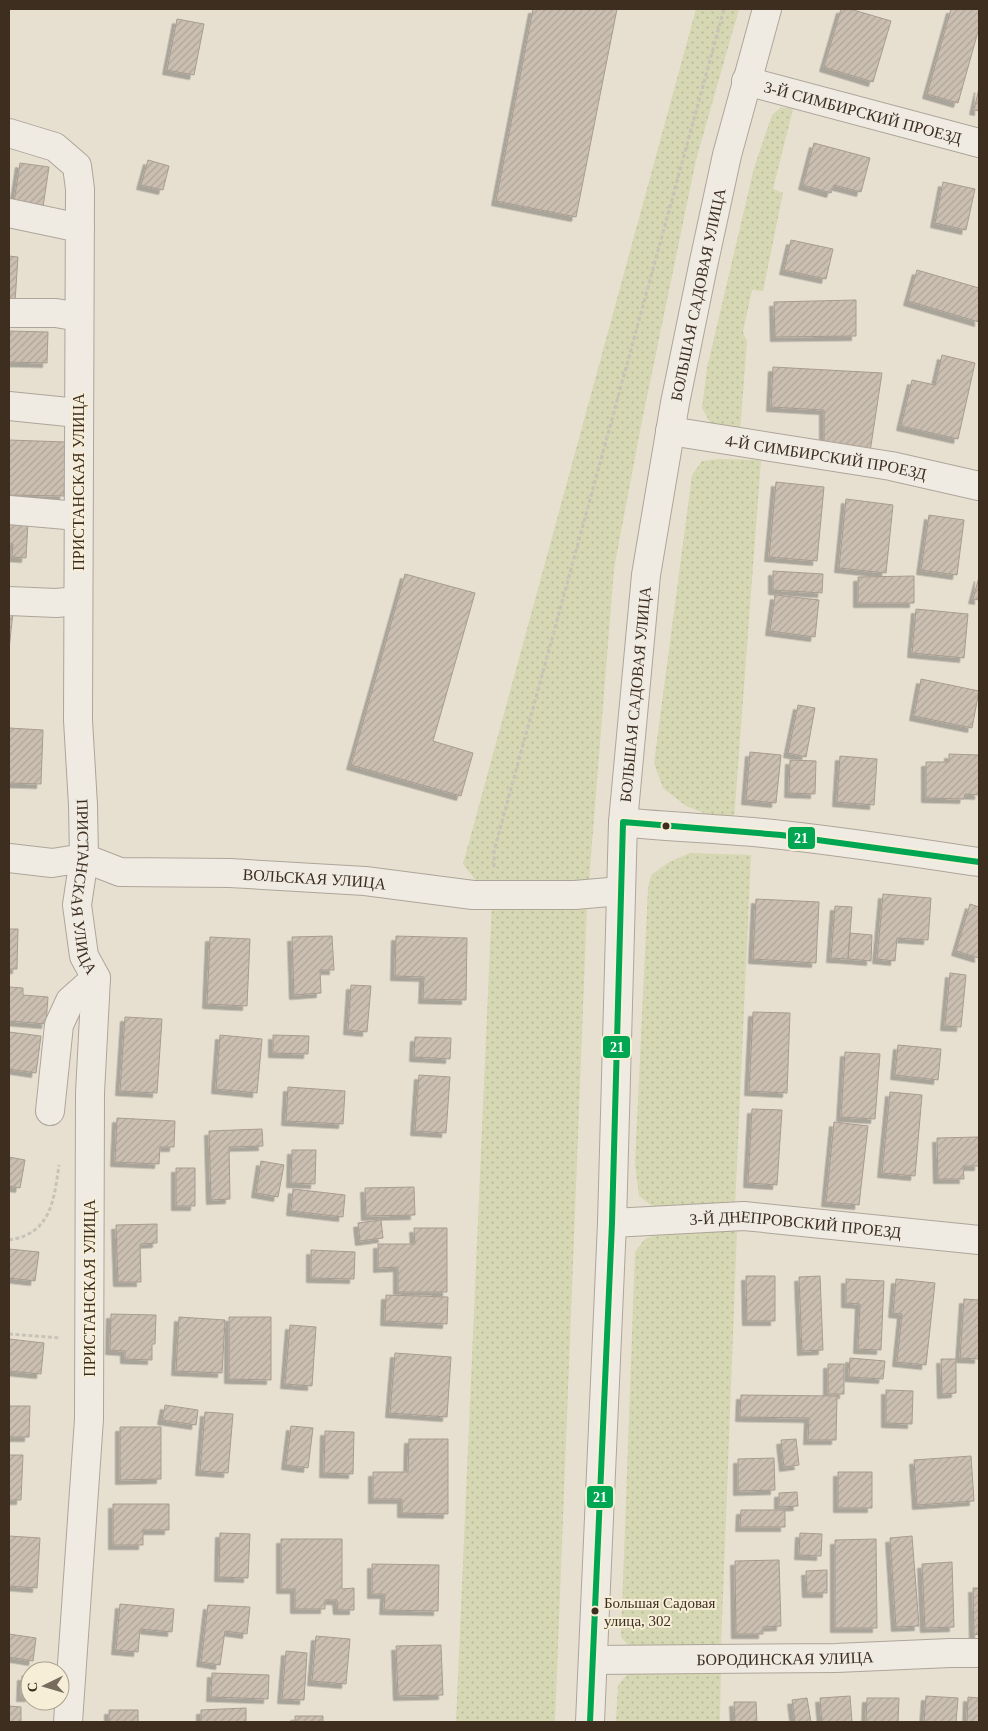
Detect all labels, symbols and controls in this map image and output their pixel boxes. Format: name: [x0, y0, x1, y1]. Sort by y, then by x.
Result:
street label: 3-Й СИМБИРСКИЙ ПРОЕЗД: [762, 78, 964, 148]
street label: БОЛЬШАЯ САДОВАЯ УЛИЦА: [668, 186, 729, 403]
street label: ПРИСТАНСКАЯ УЛИЦА: [70, 393, 88, 571]
street label: 4-Й СИМБИРСКИЙ ПРОЕЗД: [724, 432, 928, 484]
street label: БОЛЬШАЯ САДОВАЯ УЛИЦА: [617, 585, 654, 803]
street label: ПРИСТАНСКАЯ УЛИЦА: [68, 798, 100, 978]
unlabelled marker: [661, 821, 671, 831]
line badge: 21: [787, 826, 816, 850]
text: 21: [794, 831, 808, 846]
street label: ВОЛЬСКАЯ УЛИЦА: [242, 866, 388, 893]
line badge: 21: [602, 1035, 631, 1059]
text: 21: [610, 1040, 624, 1055]
street label: ПРИСТАНСКАЯ УЛИЦА: [81, 1199, 99, 1377]
street label: 3-Й ДНЕПРОВСКИЙ ПРОЕЗД: [689, 1208, 902, 1242]
line badge: 21: [586, 1485, 614, 1509]
text: 21: [593, 1490, 607, 1505]
place label: Большая Садовая улица, 302: [604, 1595, 715, 1629]
marker: Большая Садовая улица, 302: [590, 1606, 600, 1616]
street label: БОРОДИНСКАЯ УЛИЦА: [696, 1648, 874, 1669]
north arrow: [20, 1661, 70, 1711]
text: С: [25, 1681, 40, 1693]

